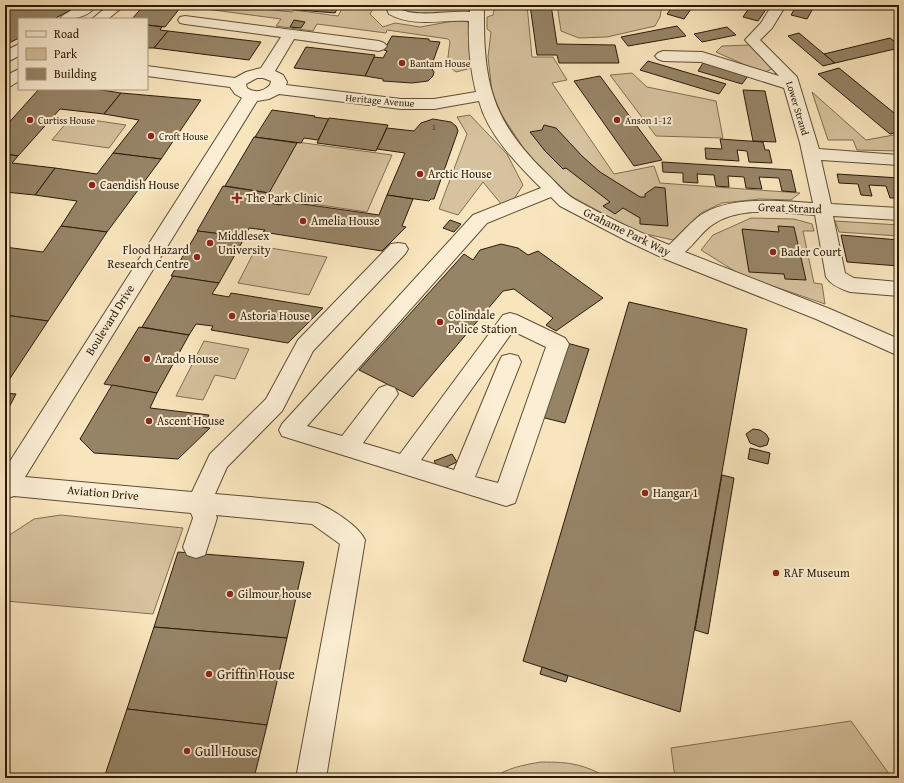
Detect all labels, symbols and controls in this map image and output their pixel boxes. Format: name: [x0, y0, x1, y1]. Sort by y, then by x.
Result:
legend: [18, 18, 148, 90]
text: Road: [54, 25, 80, 42]
text: Park: [54, 45, 78, 62]
place label: Bantam House: [410, 56, 471, 71]
marker: Bantam House: [397, 58, 407, 68]
text: Building: [54, 65, 97, 82]
street label: Lower Strand: [782, 79, 813, 138]
street label: Heritage Avenue: [345, 90, 415, 111]
place label: Curtiss House: [38, 113, 96, 128]
place label: Anson 1-12: [625, 113, 672, 128]
marker: Curtiss House: [25, 115, 35, 125]
marker: Anson 1-12: [612, 115, 622, 125]
house number: 1: [432, 120, 436, 133]
place label: Croft House: [159, 129, 209, 144]
marker: Croft House: [146, 131, 156, 141]
place label: Arctic House: [428, 165, 492, 182]
marker: Arctic House: [415, 169, 425, 179]
place label: Caendish House: [100, 176, 180, 193]
marker: Caendish House: [87, 180, 97, 190]
place label: The Park Clinic: [246, 189, 323, 206]
marker: The Park Clinic: [231, 192, 243, 204]
street label: Great Strand: [758, 198, 823, 217]
street label: Grahame Park Way: [581, 203, 674, 260]
place label: Amelia House: [311, 212, 380, 229]
marker: Amelia House: [298, 216, 308, 226]
place label: Middlesex University: [218, 227, 271, 258]
marker: Middlesex University: [205, 238, 215, 248]
place label: Flood Hazard Research Centre: [108, 241, 190, 272]
place label: Bader Court: [781, 243, 842, 260]
marker: Bader Court: [768, 247, 778, 257]
marker: Flood Hazard Research Centre: [192, 252, 202, 262]
street label: Boulevard Drive: [81, 281, 138, 358]
place label: Colindale Police Station: [448, 306, 517, 337]
place label: Astoria House: [240, 307, 310, 324]
marker: Astoria House: [227, 311, 237, 321]
marker: Colindale Police Station: [435, 317, 445, 327]
place label: Arado House: [155, 350, 219, 367]
marker: Arado House: [142, 354, 152, 364]
place label: Ascent House: [157, 412, 225, 429]
marker: Ascent House: [144, 416, 154, 426]
street label: Aviation Drive: [67, 481, 140, 504]
place label: Hangar 1: [653, 484, 699, 501]
marker: Hangar 1: [640, 488, 650, 498]
place label: RAF Museum: [784, 564, 850, 581]
marker: RAF Museum: [771, 568, 781, 578]
place label: Gilmour house: [238, 585, 312, 602]
marker: Gilmour house: [225, 589, 235, 599]
place label: Griffin House: [217, 664, 295, 684]
marker: Griffin House: [204, 669, 214, 679]
place label: Gull House: [195, 741, 258, 761]
marker: Gull House: [182, 746, 192, 756]

